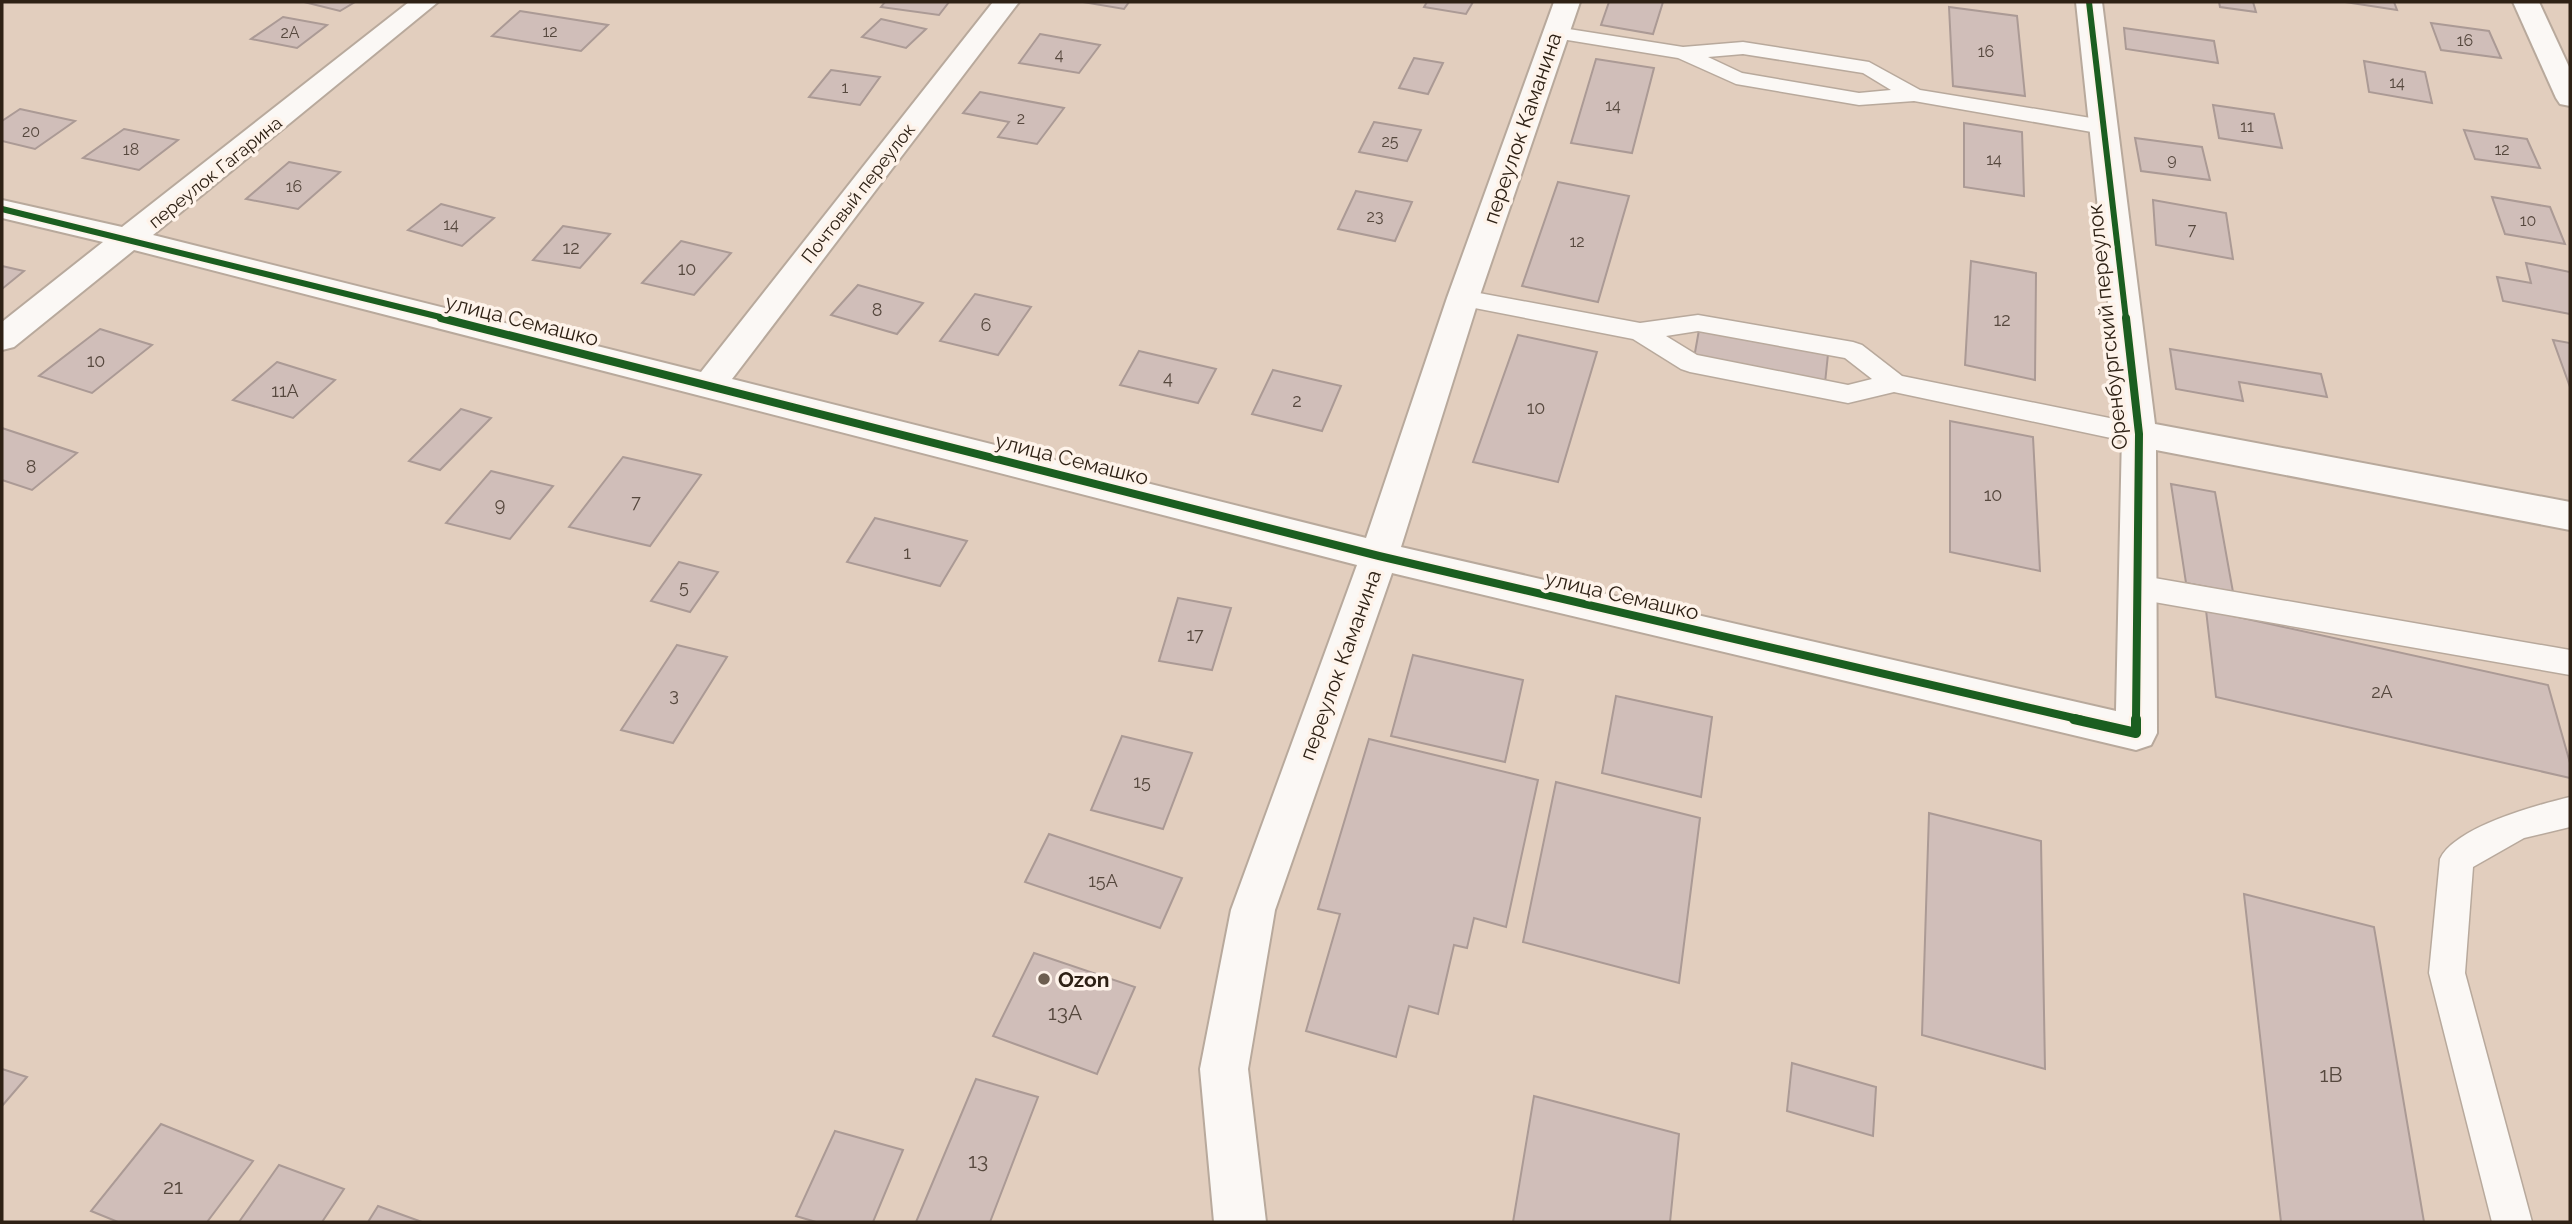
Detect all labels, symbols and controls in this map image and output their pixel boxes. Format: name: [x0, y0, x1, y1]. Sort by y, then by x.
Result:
house number: 12: [542, 22, 558, 41]
house number: 2А: [280, 23, 300, 42]
street label: переулок Каманина: [1478, 29, 1566, 227]
house number: 16: [2457, 31, 2473, 50]
house number: 16: [1978, 42, 1994, 61]
house number: 4: [1055, 45, 1064, 64]
house number: 14: [2389, 73, 2405, 92]
house number: 1: [842, 78, 849, 97]
house number: 14: [1605, 96, 1621, 115]
house number: 2: [1017, 109, 1025, 128]
street label: переулок Гагарина: [144, 112, 286, 232]
house number: 11: [2240, 117, 2254, 136]
street label: Почтовый переулок: [797, 119, 919, 267]
house number: 20: [22, 122, 40, 141]
house number: 25: [1381, 132, 1399, 151]
house number: 18: [123, 140, 139, 159]
house number: 12: [2494, 140, 2510, 159]
house number: 14: [1986, 150, 2002, 169]
house number: 9: [2167, 150, 2177, 169]
house number: 16: [286, 177, 302, 196]
street label: Оренбургский переулок: [2082, 203, 2132, 451]
house number: 23: [1367, 207, 1383, 226]
house number: 10: [2520, 211, 2536, 230]
house number: 14: [443, 215, 459, 234]
house number: 7: [2188, 220, 2197, 239]
house number: 12: [1569, 232, 1585, 251]
house number: 12: [562, 237, 580, 258]
house number: 10: [678, 258, 696, 279]
street label: улица Семашко: [443, 289, 601, 351]
house number: 8: [872, 299, 882, 320]
house number: 12: [1993, 309, 2011, 330]
house number: 6: [981, 314, 992, 335]
house number: 10: [87, 350, 105, 371]
house number: 4: [1163, 367, 1173, 388]
house number: 11А: [271, 380, 299, 401]
house number: 2: [1292, 390, 1302, 411]
house number: 10: [1527, 397, 1545, 418]
street label: улица Семашко: [993, 428, 1151, 490]
house number: 8: [26, 456, 36, 477]
house number: 10: [1984, 484, 2002, 505]
house number: 7: [631, 491, 641, 512]
house number: 9: [495, 494, 505, 515]
house number: 1: [903, 542, 911, 563]
street label: улица Семашко: [1543, 565, 1701, 625]
street label: переулок Каманина: [1294, 566, 1386, 764]
house number: 5: [679, 576, 689, 597]
house number: 17: [1186, 624, 1204, 645]
house number: 2А: [2371, 681, 2393, 702]
house number: 3: [669, 684, 679, 705]
house number: 15: [1133, 771, 1151, 792]
house number: 15А: [1088, 870, 1118, 891]
place label: Ozon: [1058, 967, 1109, 992]
marker: Ozon: [1036, 971, 1052, 987]
house number: 13А: [1048, 1000, 1082, 1025]
house number: 1В: [2320, 1062, 2342, 1087]
house number: 13: [968, 1148, 988, 1173]
house number: 21: [163, 1174, 183, 1199]

